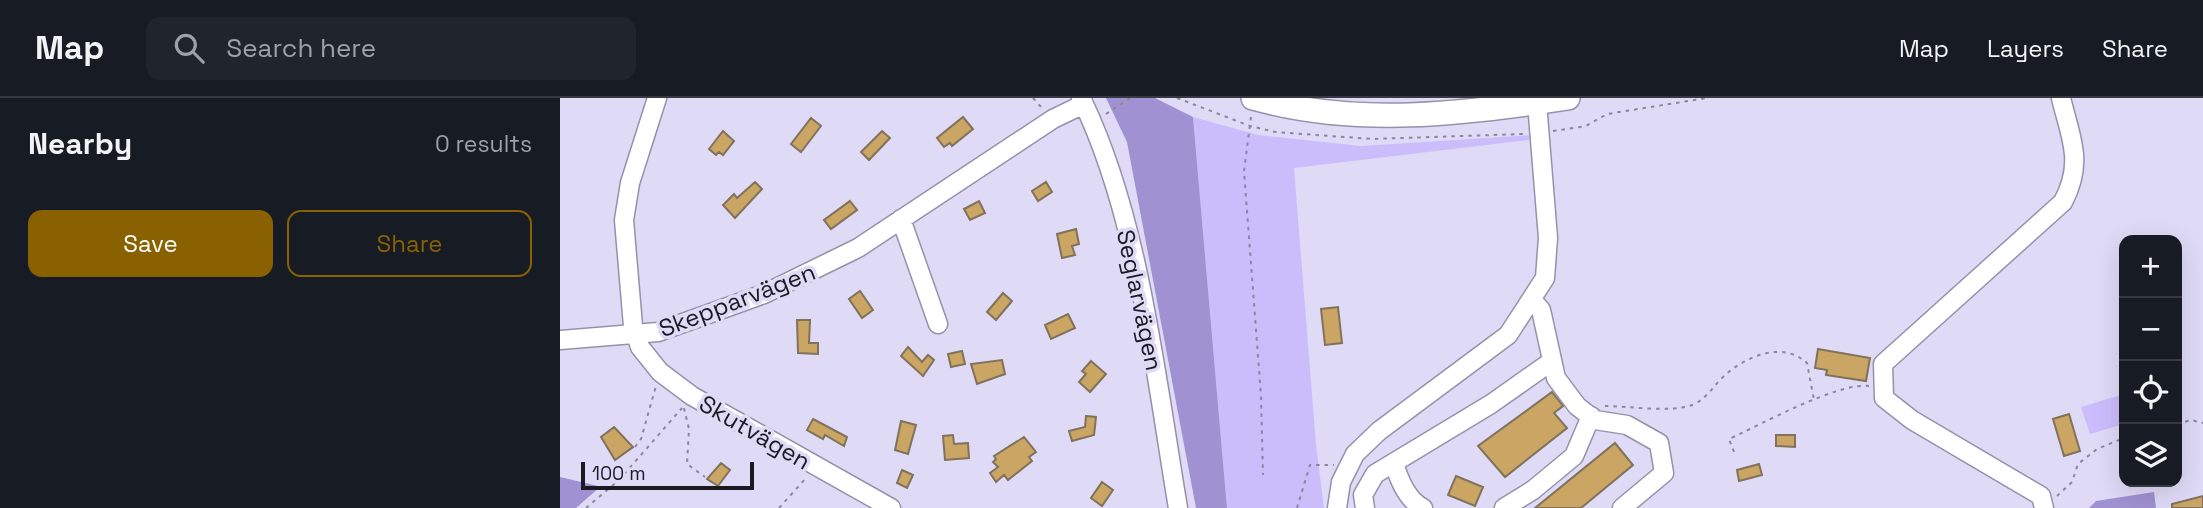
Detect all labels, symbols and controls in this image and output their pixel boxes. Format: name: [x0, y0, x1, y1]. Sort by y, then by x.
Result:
search box: [146, 17, 636, 80]
text: Map: [35, 27, 104, 69]
icon: search: [170, 29, 208, 67]
text: Search here: [226, 31, 376, 65]
text: Map: [1899, 33, 1949, 64]
text: Layers: [1987, 33, 2064, 64]
text: Share: [2102, 33, 2168, 64]
text: Nearby: [28, 124, 132, 163]
text: 0 results: [435, 129, 532, 159]
button: Save: [28, 210, 273, 277]
button: Share: [287, 210, 532, 277]
street label: Seglarvägen: [1110, 227, 1170, 373]
map controls: [2119, 235, 2182, 487]
button: +: [2119, 235, 2182, 298]
street label: Skepparvägen: [654, 256, 820, 344]
button: −: [2119, 298, 2182, 361]
button: locate: [2119, 361, 2182, 424]
street label: Skutvägen: [694, 388, 816, 476]
button: layers: [2119, 424, 2182, 487]
scale bar: [581, 459, 754, 491]
text: 100 m: [592, 461, 646, 486]

